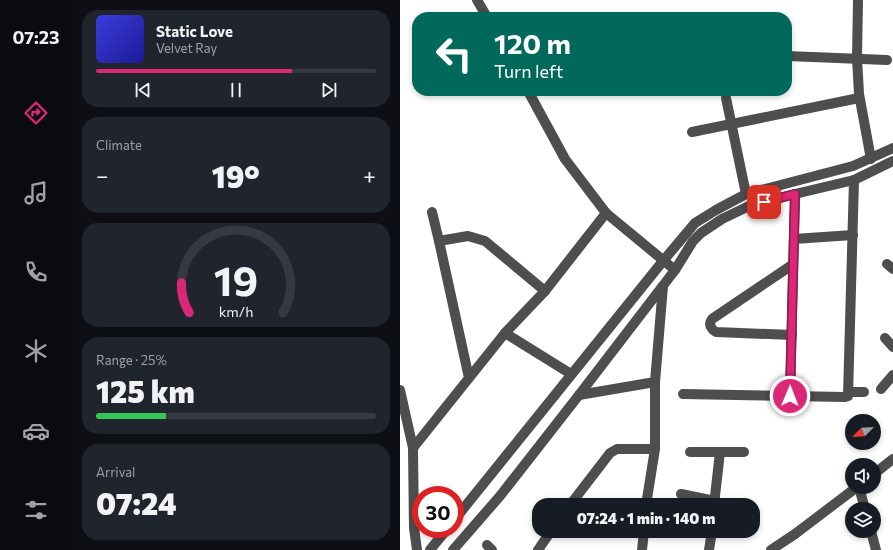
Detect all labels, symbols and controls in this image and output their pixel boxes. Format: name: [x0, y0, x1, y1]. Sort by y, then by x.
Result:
text: Static Love: [156, 22, 233, 40]
text: 07:23: [12, 26, 60, 48]
text: 120 m: [494, 26, 571, 60]
icon: left: [428, 28, 480, 80]
text: Velvet Ray: [156, 40, 217, 56]
text: Turn left: [494, 60, 563, 82]
icon: previous: [132, 79, 154, 101]
icon: pause: [225, 79, 247, 101]
icon: next: [318, 79, 340, 101]
icon: directions: [22, 99, 50, 127]
text: Climate: [96, 137, 142, 153]
text: 19°: [212, 157, 260, 194]
text: −: [96, 162, 109, 189]
text: +: [363, 162, 376, 189]
icon: music: [22, 179, 50, 207]
pin: [747, 185, 781, 219]
icon: arrive: [753, 191, 775, 213]
text: 19: [214, 254, 258, 305]
icon: phone: [22, 258, 50, 286]
text: km/h: [219, 302, 253, 320]
icon: climate: [22, 337, 50, 365]
text: Range · 25%: [96, 352, 167, 368]
text: 125 km: [96, 372, 195, 409]
position arrow: [769, 375, 811, 417]
north arrow: [845, 414, 881, 450]
map controls: [845, 414, 881, 538]
icon: car: [22, 417, 50, 445]
button: sound: [845, 458, 881, 494]
text: Arrival: [96, 464, 135, 480]
text: 07:24: [96, 484, 177, 521]
speed limit sign: 30: [412, 486, 464, 538]
icon: filters: [22, 496, 50, 524]
button: layers: [845, 502, 881, 538]
text: 07:24 · 1 min · 140 m: [577, 509, 715, 527]

